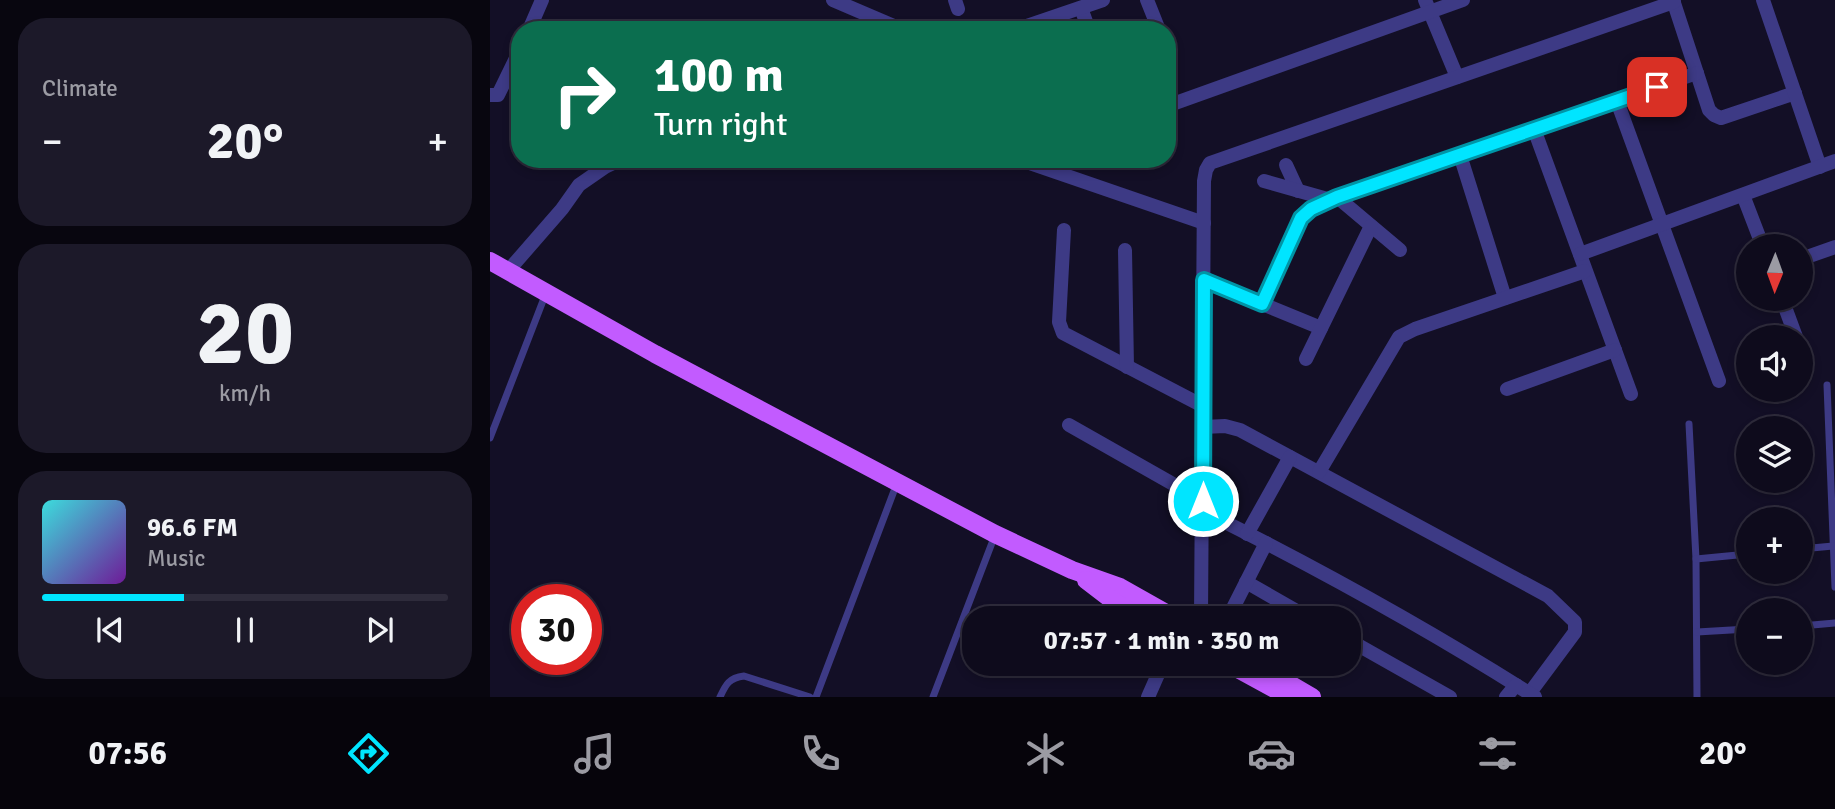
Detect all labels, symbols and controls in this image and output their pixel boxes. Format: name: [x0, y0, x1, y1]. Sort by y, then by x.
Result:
text: 100 m: [654, 45, 784, 105]
icon: right: [539, 49, 630, 140]
pin: [1627, 57, 1687, 117]
icon: arrive: [1638, 68, 1676, 106]
text: Climate: [42, 74, 118, 103]
text: Turn right: [654, 105, 787, 144]
text: 20°: [207, 109, 283, 173]
text: −: [42, 118, 63, 165]
text: +: [427, 118, 448, 165]
north arrow: [1736, 234, 1813, 312]
map controls: [1736, 234, 1813, 675]
text: 20: [196, 277, 294, 390]
button: sound: [1736, 325, 1813, 402]
text: km/h: [219, 379, 271, 408]
button: layers: [1736, 416, 1813, 493]
position arrow: [1166, 464, 1240, 538]
button: +: [1736, 507, 1813, 584]
text: 96.6 FM: [147, 512, 238, 544]
text: Music: [147, 544, 205, 573]
speed limit sign: 30: [511, 584, 602, 675]
button: −: [1736, 598, 1813, 675]
icon: previous: [91, 611, 129, 649]
icon: pause: [226, 611, 264, 649]
icon: next: [361, 611, 399, 649]
text: 07:57 · 1 min · 350 m: [1044, 625, 1279, 657]
icon: directions: [344, 729, 393, 778]
icon: music: [570, 729, 619, 778]
icon: phone: [796, 729, 845, 778]
icon: climate: [1021, 729, 1070, 778]
icon: car: [1247, 729, 1296, 778]
icon: filters: [1473, 729, 1522, 778]
text: 07:56: [88, 734, 167, 773]
text: 20°: [1699, 734, 1746, 773]

